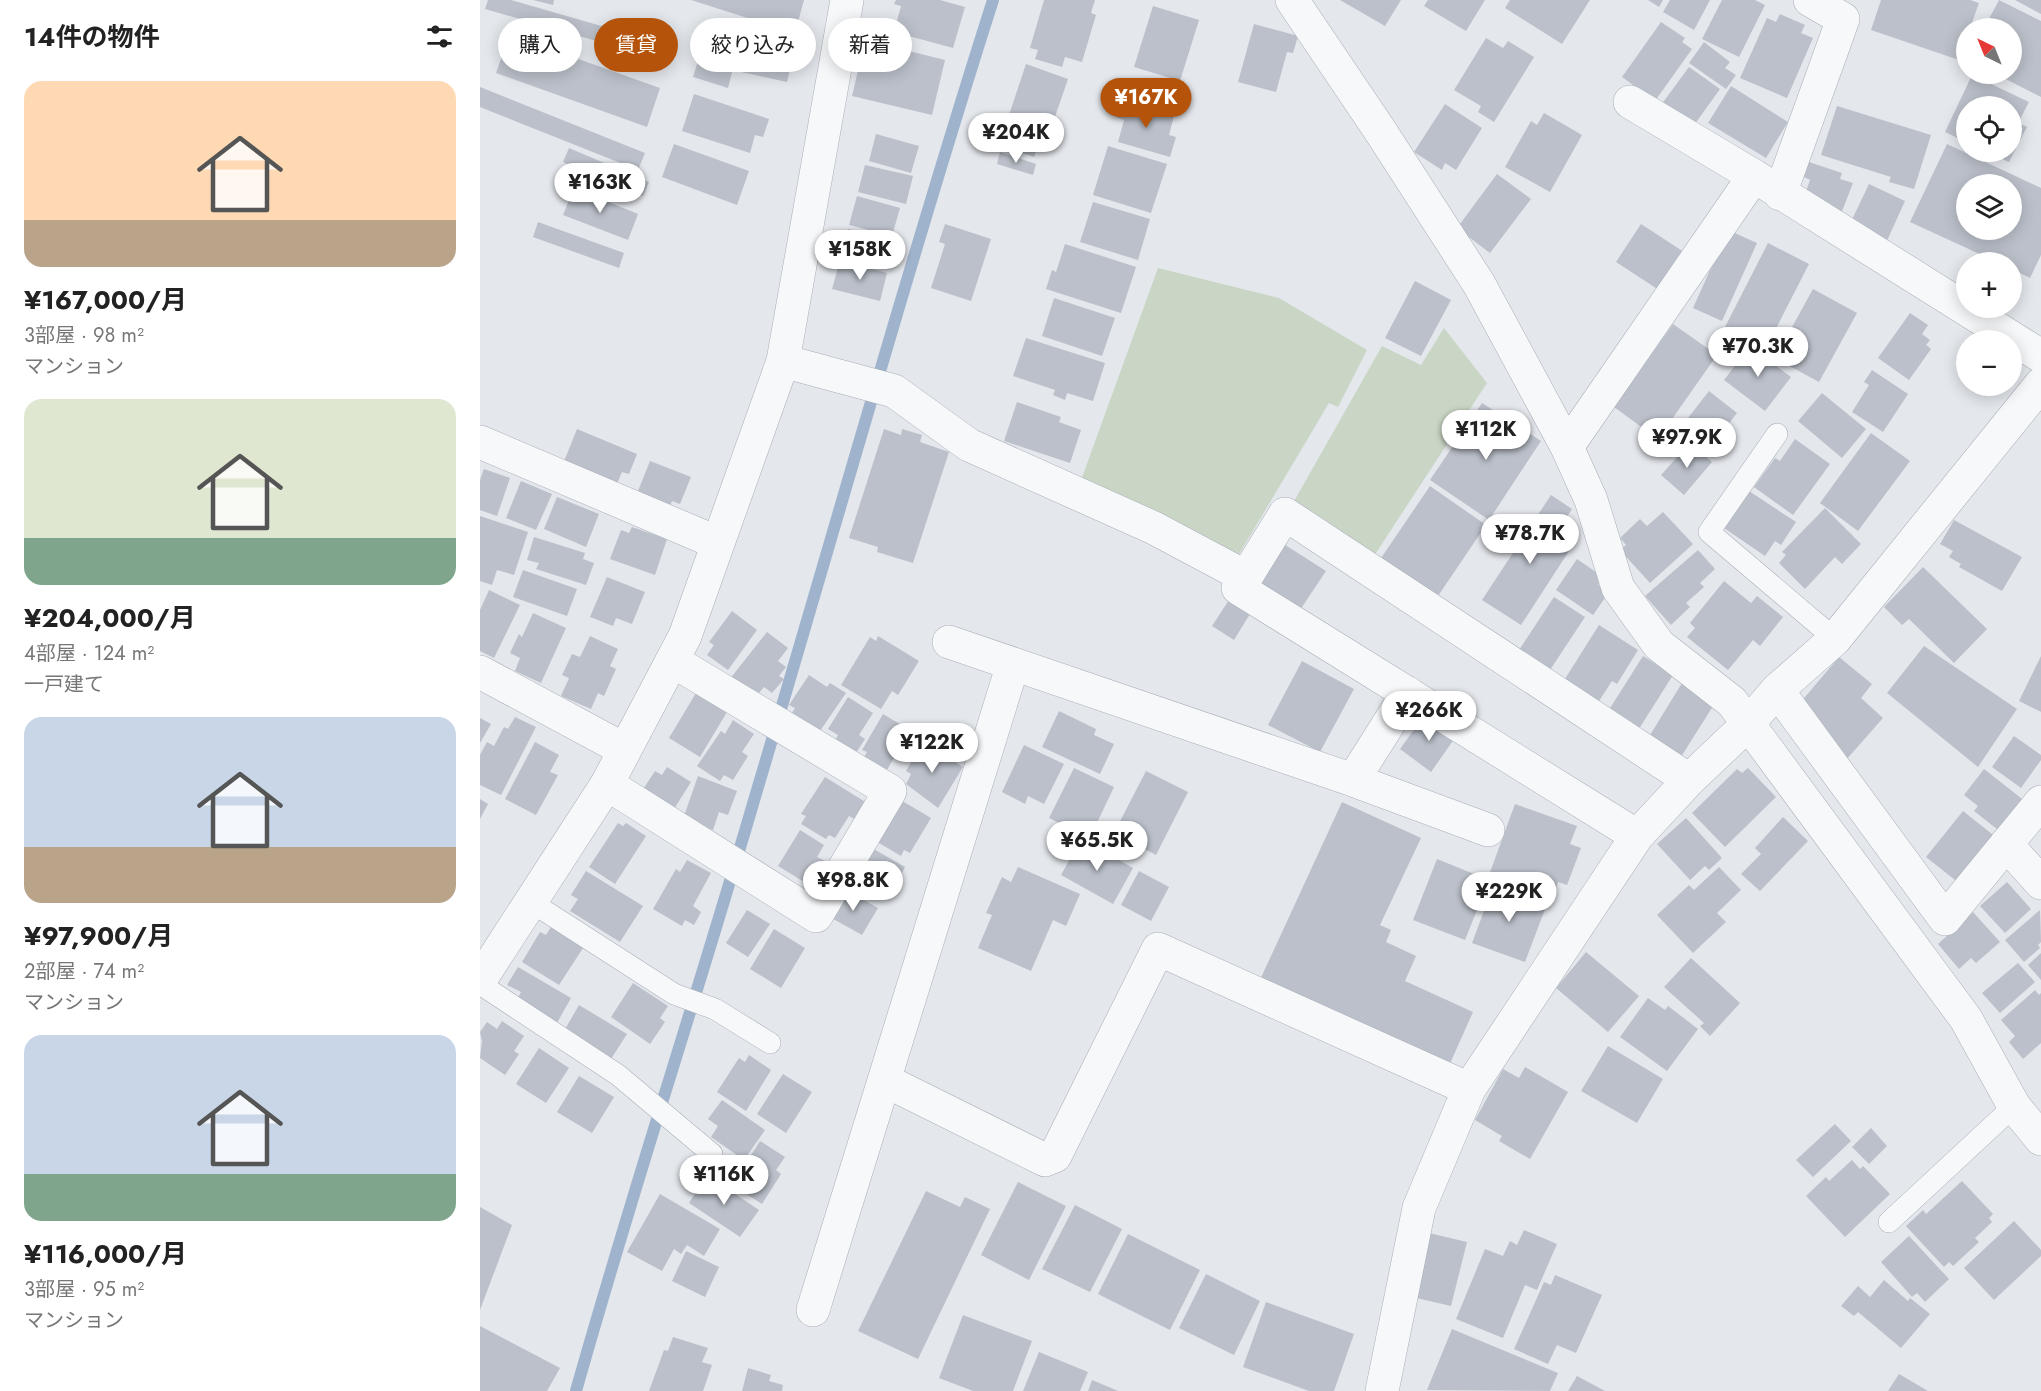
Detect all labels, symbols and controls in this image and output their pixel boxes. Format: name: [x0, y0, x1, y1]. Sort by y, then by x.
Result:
text: 14件の物件: [24, 18, 159, 56]
chip: 購入: [498, 18, 582, 72]
chip: 賃貸: [594, 18, 678, 72]
chip: 絞り込み: [690, 18, 816, 72]
chip: 新着: [828, 18, 912, 72]
north arrow: [1956, 18, 2022, 84]
map controls: [1956, 18, 2022, 396]
icon: filters: [423, 20, 456, 53]
pin: ¥167K: [1104, 78, 1188, 129]
text: ¥167K: [1115, 83, 1177, 112]
button: locate: [1956, 96, 2022, 162]
pin: ¥204K: [974, 113, 1058, 164]
text: ¥204K: [982, 118, 1050, 147]
icon: home: [186, 120, 294, 228]
pin: ¥163K: [558, 163, 642, 214]
text: ¥163K: [568, 168, 632, 197]
button: layers: [1956, 174, 2022, 240]
pin: ¥158K: [818, 230, 902, 281]
text: ¥158K: [829, 235, 891, 264]
button: +: [1956, 252, 2022, 318]
text: ¥167,000/月: [24, 281, 187, 319]
text: 3部屋 · 98 m²: [24, 321, 144, 350]
pin: ¥70.3K: [1709, 327, 1807, 378]
button: −: [1956, 330, 2022, 396]
text: ¥70.3K: [1722, 332, 1794, 361]
text: マンション: [24, 352, 124, 381]
pin: ¥112K: [1444, 410, 1528, 461]
text: ¥112K: [1456, 415, 1516, 444]
pin: ¥97.9K: [1638, 418, 1736, 469]
text: ¥97.9K: [1652, 423, 1722, 452]
icon: home: [186, 438, 294, 546]
pin: ¥78.7K: [1481, 514, 1579, 565]
text: ¥78.7K: [1495, 519, 1565, 548]
text: ¥204,000/月: [24, 599, 196, 637]
text: 4部屋 · 124 m²: [24, 639, 154, 668]
text: 一戸建て: [24, 670, 104, 699]
pin: ¥266K: [1387, 691, 1471, 742]
text: ¥266K: [1395, 696, 1463, 725]
pin: ¥122K: [890, 723, 974, 774]
text: ¥122K: [900, 728, 964, 757]
icon: home: [186, 756, 294, 864]
pin: ¥65.5K: [1048, 821, 1146, 872]
text: ¥65.5K: [1061, 826, 1133, 855]
pin: ¥98.8K: [804, 861, 902, 912]
text: ¥98.8K: [817, 866, 889, 895]
pin: ¥229K: [1467, 872, 1551, 923]
text: ¥229K: [1476, 877, 1542, 906]
text: ¥97,900/月: [24, 917, 173, 955]
text: 2部屋 · 74 m²: [24, 957, 144, 986]
text: マンション: [24, 988, 124, 1017]
icon: home: [186, 1074, 294, 1182]
pin: ¥116K: [682, 1155, 766, 1206]
text: ¥116K: [693, 1160, 755, 1189]
text: ¥116,000/月: [24, 1235, 187, 1273]
text: 3部屋 · 95 m²: [24, 1275, 144, 1304]
text: マンション: [24, 1306, 124, 1335]

